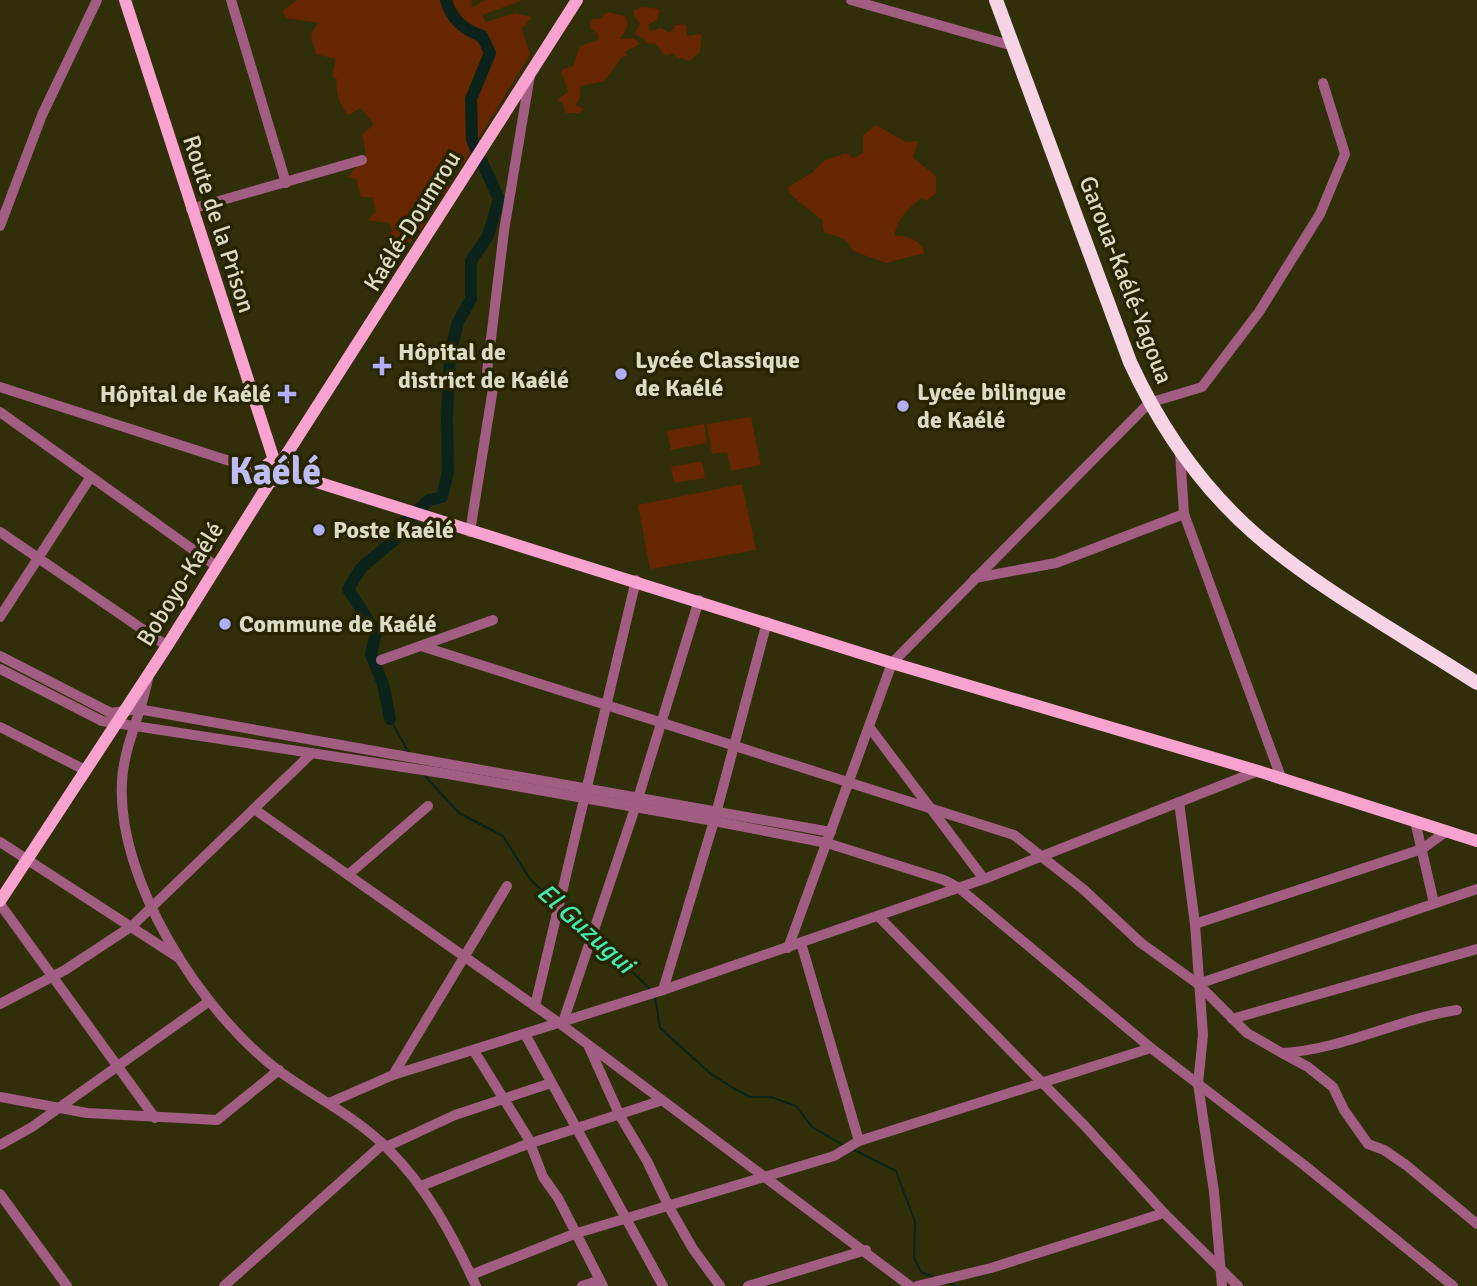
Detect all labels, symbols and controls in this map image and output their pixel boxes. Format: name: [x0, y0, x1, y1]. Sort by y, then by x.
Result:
street label: Route de la Prison: [176, 131, 262, 317]
street label: Kaélé-Doumrou: [357, 145, 467, 297]
street label: Garoua-Kaélé-Yagoua: [1073, 172, 1179, 388]
place label: Hôpital de district de Kaélé: [398, 337, 569, 395]
place label: Lycée Classique de Kaélé: [635, 345, 800, 403]
marker: Hôpital de district de Kaélé: [372, 356, 392, 376]
marker: Lycée Classique de Kaélé: [613, 366, 629, 382]
place label: Lycée bilingue de Kaélé: [917, 377, 1066, 435]
place label: Hôpital de Kaélé: [100, 379, 271, 409]
marker: Hôpital de Kaélé: [277, 384, 297, 404]
marker: Lycée bilingue de Kaélé: [895, 398, 911, 414]
district label: Kaélé: [229, 448, 321, 495]
place label: Poste Kaélé: [333, 515, 454, 545]
street label: Boboyo-Kaélé: [130, 516, 230, 652]
marker: Poste Kaélé: [311, 522, 327, 538]
place label: Commune de Kaélé: [239, 609, 437, 639]
marker: Commune de Kaélé: [217, 616, 233, 632]
water label: El Guzugui: [530, 877, 643, 983]

